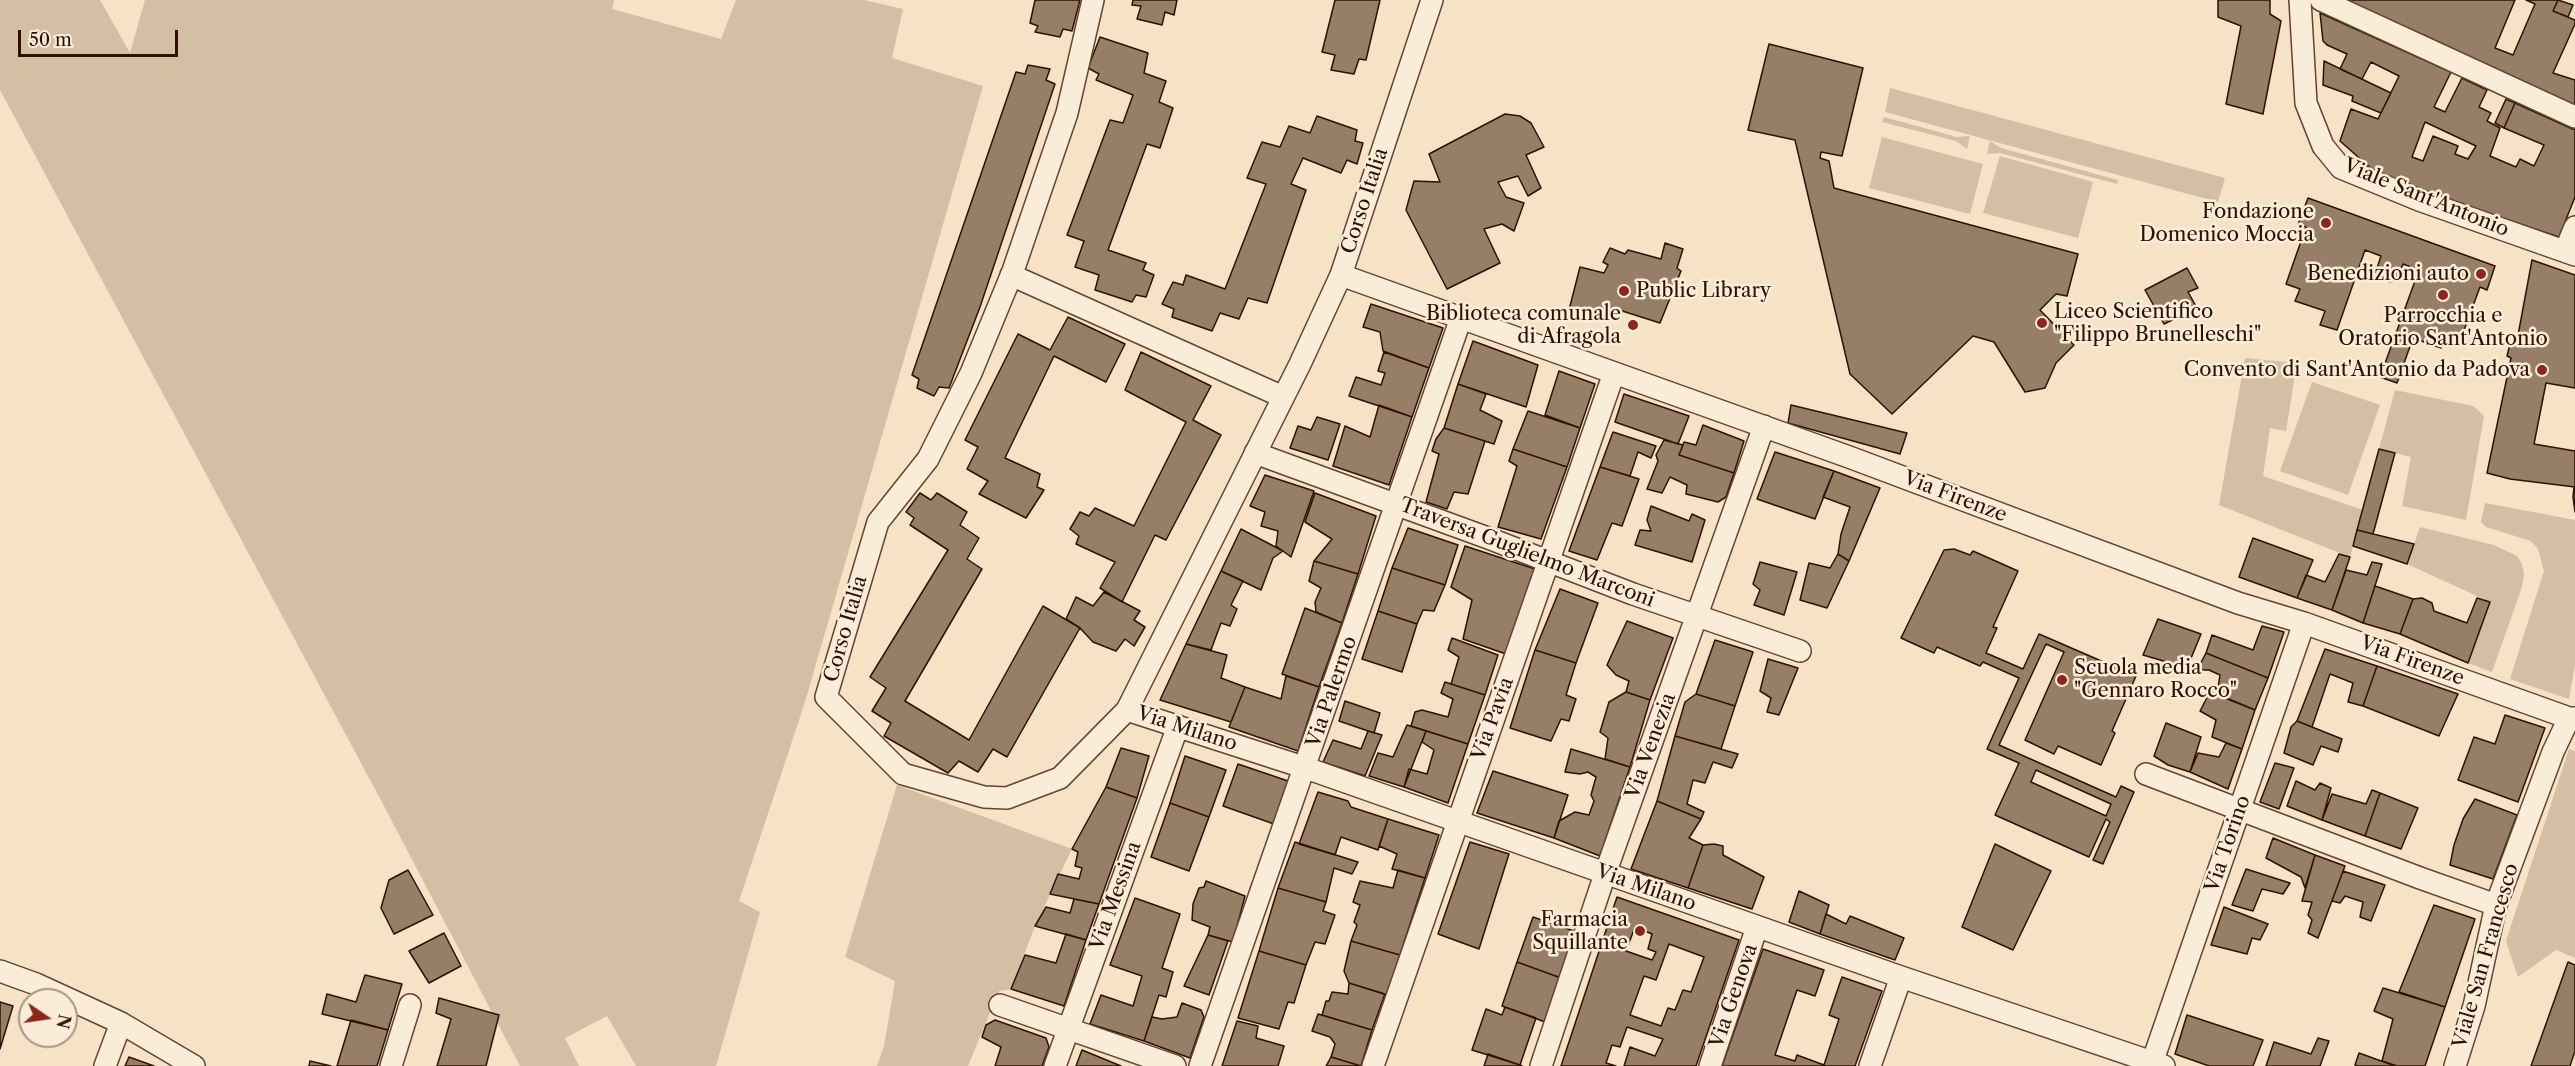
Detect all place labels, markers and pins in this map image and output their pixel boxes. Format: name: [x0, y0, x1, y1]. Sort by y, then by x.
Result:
place label: Fondazione Domenico Moccia: [2139, 200, 2314, 247]
marker: Fondazione Domenico Moccia: [2319, 216, 2333, 230]
place label: Benedizioni auto: [2307, 262, 2469, 286]
marker: Benedizioni auto: [2474, 267, 2488, 281]
place label: Public Library: [1636, 279, 1771, 303]
marker: Public Library: [1617, 284, 1631, 298]
marker: Parrocchia e Oratorio Sant'Antonio: [2436, 288, 2450, 302]
place label: Liceo Scientifico "Filippo Brunelleschi": [2054, 300, 2261, 347]
place label: Biblioteca comunale di Afragola: [1426, 302, 1621, 349]
place label: Parrocchia e Oratorio Sant'Antonio: [2338, 304, 2548, 351]
marker: Liceo Scientifico "Filippo Brunelleschi": [2035, 316, 2049, 330]
marker: Biblioteca comunale di Afragola: [1626, 318, 1640, 332]
place label: Convento di Sant'Antonio da Padova: [2184, 358, 2530, 382]
marker: Convento di Sant'Antonio da Padova: [2535, 363, 2549, 377]
place label: Scuola media "Gennaro Rocco": [2074, 656, 2237, 703]
marker: Scuola media "Gennaro Rocco": [2055, 673, 2069, 687]
place label: Farmacia Squillante: [1532, 908, 1628, 955]
marker: Farmacia Squillante: [1633, 924, 1647, 938]

